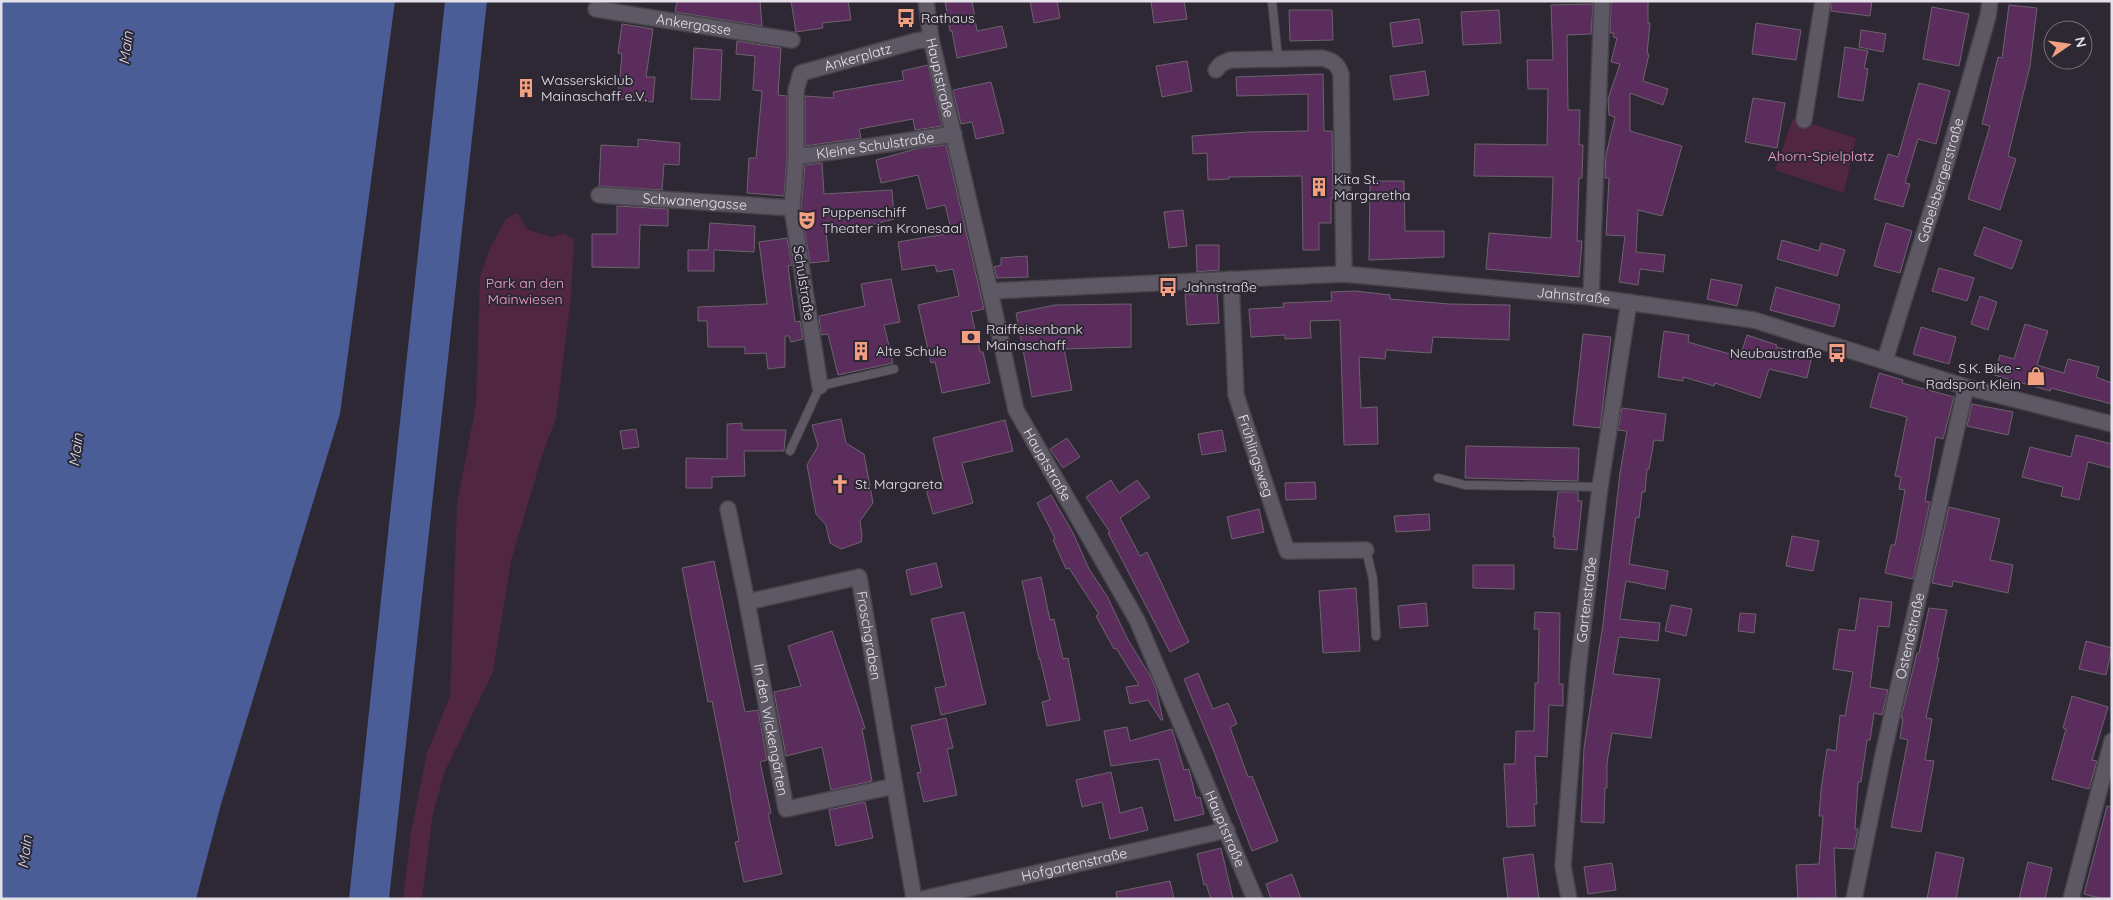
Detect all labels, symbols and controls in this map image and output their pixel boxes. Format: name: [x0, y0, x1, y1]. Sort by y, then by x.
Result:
bus stop icon: Rathaus: [895, 7, 917, 29]
place label: Rathaus: [921, 9, 975, 27]
street label: Ankergasse: [655, 10, 733, 39]
north arrow: [2043, 20, 2093, 70]
water label: Main: [114, 30, 137, 66]
text: N: [2071, 35, 2091, 49]
street label: Hauptstraße: [922, 36, 958, 119]
street label: Ankerplatz: [822, 39, 894, 75]
place label: Wasserskiclub Mainaschaff e.V.: [541, 71, 647, 105]
building icon: Wasserskiclub Mainaschaff e.V.: [515, 77, 537, 99]
street label: Gabelsbergerstraße: [1913, 116, 1968, 245]
street label: Kleine Schulstraße: [815, 128, 935, 163]
park label: Ahorn-Spielplatz: [1768, 147, 1875, 165]
place label: Kita St. Margaretha: [1334, 170, 1411, 204]
building icon: Kita St. Margaretha: [1308, 176, 1330, 198]
street label: Schwanengasse: [642, 189, 748, 214]
place label: Puppenschiff Theater im Kronesaal: [822, 203, 962, 237]
theatre icon: Puppenschiff Theater im Kronesaal: [796, 209, 818, 231]
street label: Schulstraße: [789, 244, 819, 322]
park label: Park an den Mainwiesen: [486, 274, 564, 308]
bus stop icon: Jahnstraße: [1157, 276, 1179, 298]
place label: Jahnstraße: [1183, 278, 1257, 296]
street label: Jahnstraße: [1536, 283, 1612, 309]
place label: Raiffeisenbank Mainaschaff: [986, 320, 1083, 354]
bank icon: Raiffeisenbank Mainaschaff: [960, 326, 982, 348]
building icon: Alte Schule: [850, 340, 872, 362]
place label: Alte Schule: [876, 342, 947, 360]
bus stop icon: Neubaustraße: [1826, 342, 1848, 364]
place label: Neubaustraße: [1730, 344, 1822, 362]
place label: S.K. Bike - Radsport Klein: [1926, 359, 2021, 393]
shop icon: S.K. Bike - Radsport Klein: [2025, 365, 2047, 387]
street label: Frühlingsweg: [1234, 412, 1278, 499]
street label: Hauptstraße: [1019, 425, 1076, 504]
water label: Main: [64, 432, 87, 468]
church icon: St. Margareta: [829, 473, 851, 495]
place label: St. Margareta: [855, 475, 943, 493]
street label: Gartenstraße: [1572, 556, 1600, 643]
street label: Froschgraben: [853, 590, 885, 681]
street label: Ostendstraße: [1891, 591, 1928, 681]
street label: In den Wickengärten: [750, 662, 792, 797]
street label: Hauptstraße: [1201, 788, 1249, 870]
water label: Main: [13, 834, 36, 870]
street label: Hofgartenstraße: [1019, 844, 1129, 885]

